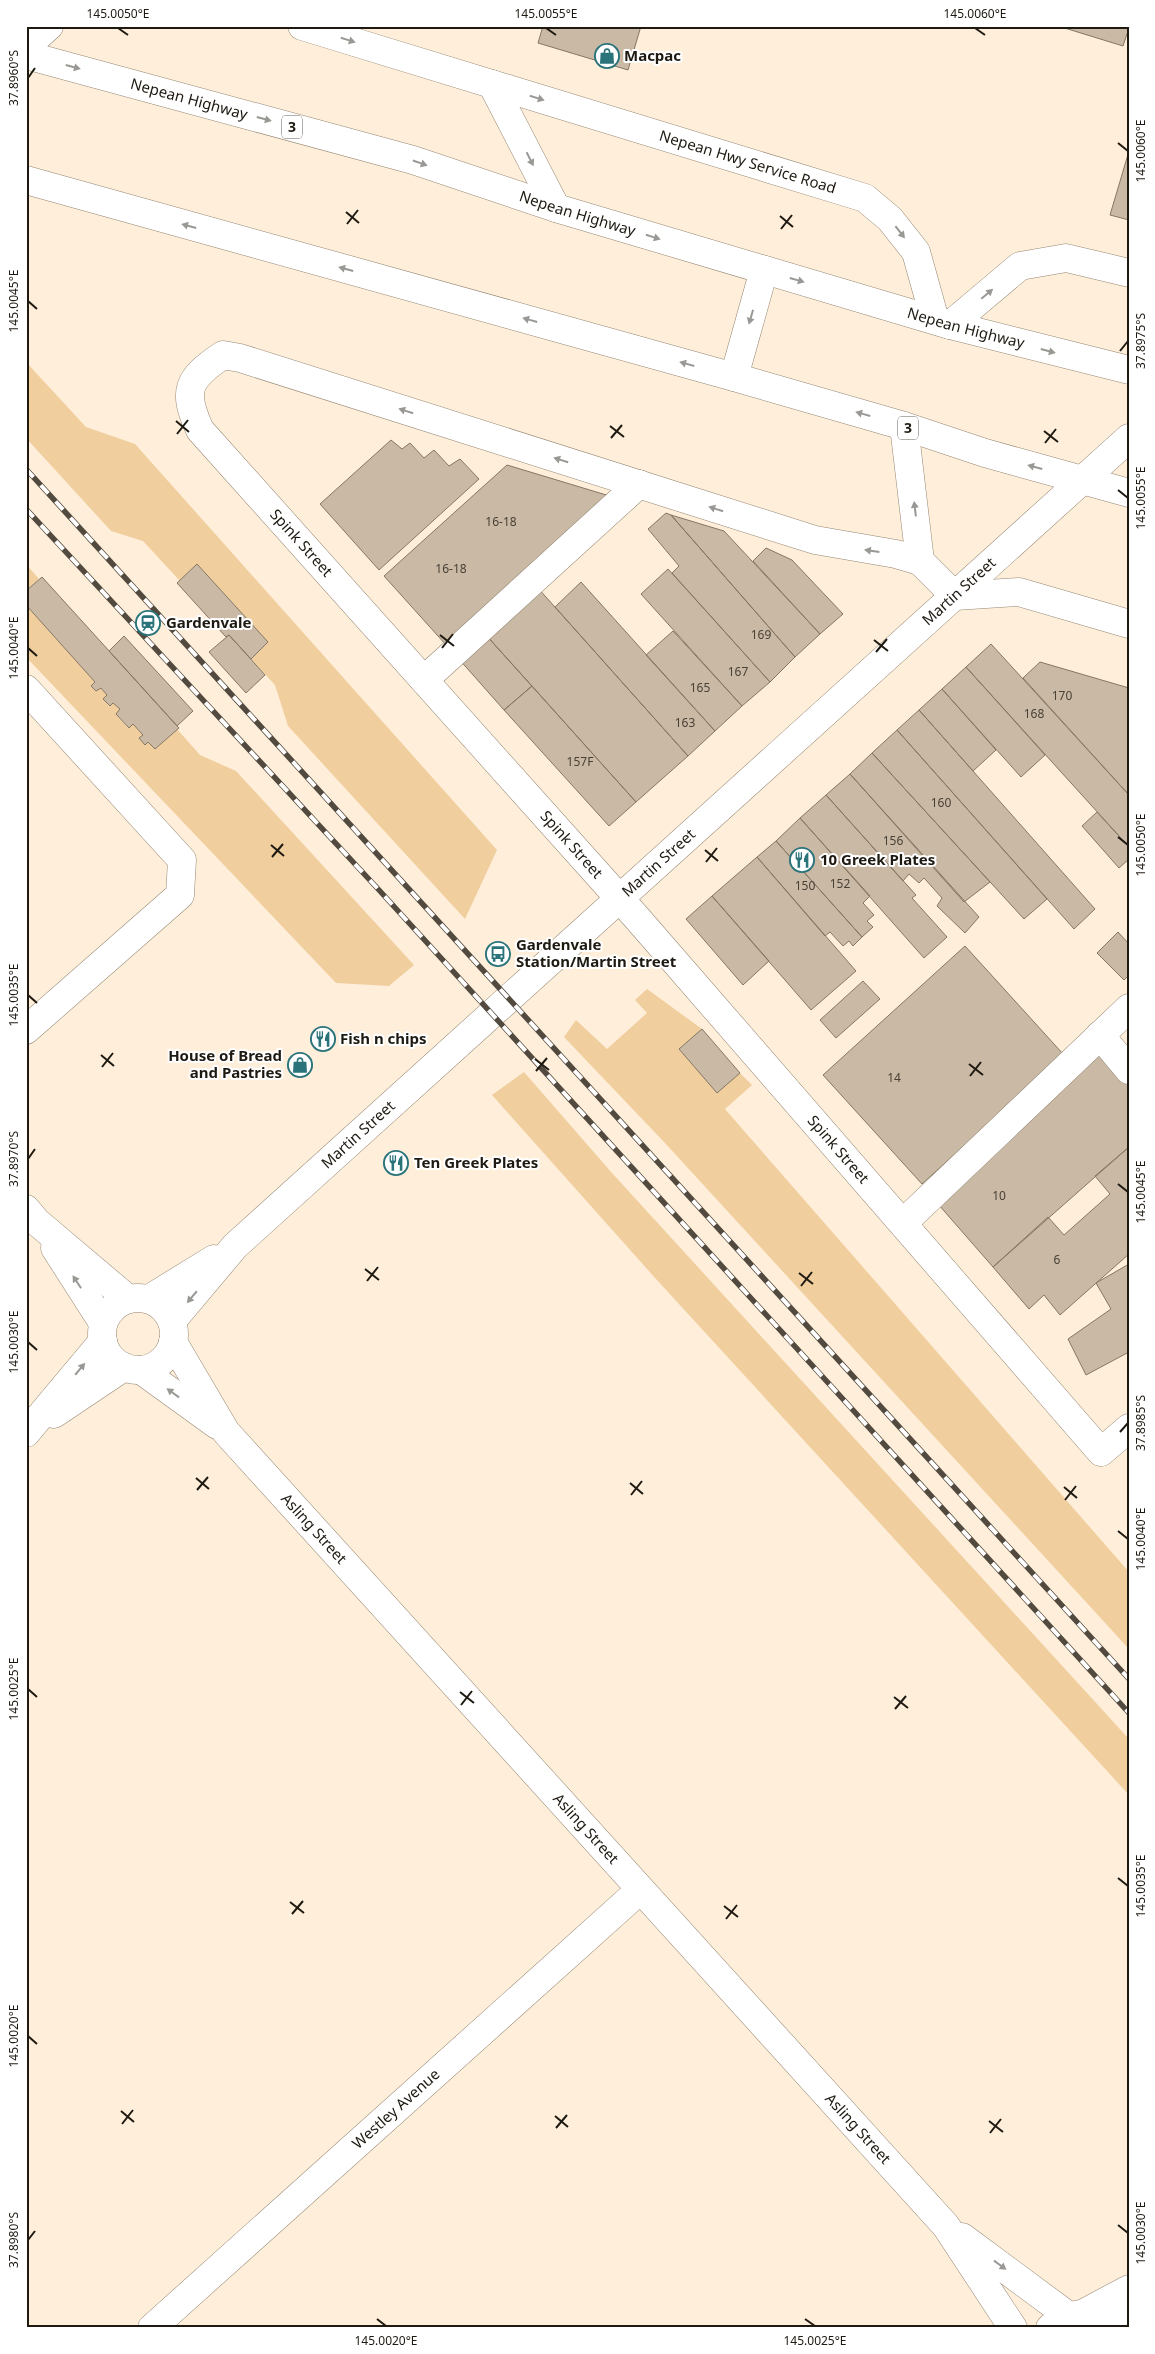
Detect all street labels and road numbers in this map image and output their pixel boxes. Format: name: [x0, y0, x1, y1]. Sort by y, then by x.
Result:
street label: Nepean Highway: [129, 73, 251, 124]
road number: 3: [282, 115, 302, 138]
street label: Nepean Hwy Service Road: [657, 125, 839, 198]
street label: Nepean Highway: [517, 185, 639, 240]
street label: Nepean Highway: [905, 302, 1027, 352]
road number: 3: [898, 416, 918, 439]
street label: Spink Street: [266, 504, 338, 581]
street label: Martin Street: [917, 552, 1000, 629]
street label: Spink Street: [537, 806, 608, 883]
street label: Martin Street: [617, 823, 699, 901]
street label: Martin Street: [316, 1095, 399, 1172]
street label: Spink Street: [804, 1110, 875, 1188]
street label: Asling Street: [277, 1488, 352, 1568]
street label: Asling Street: [549, 1788, 624, 1868]
street label: Westley Avenue: [347, 2064, 443, 2153]
street label: Asling Street: [821, 2088, 896, 2168]

